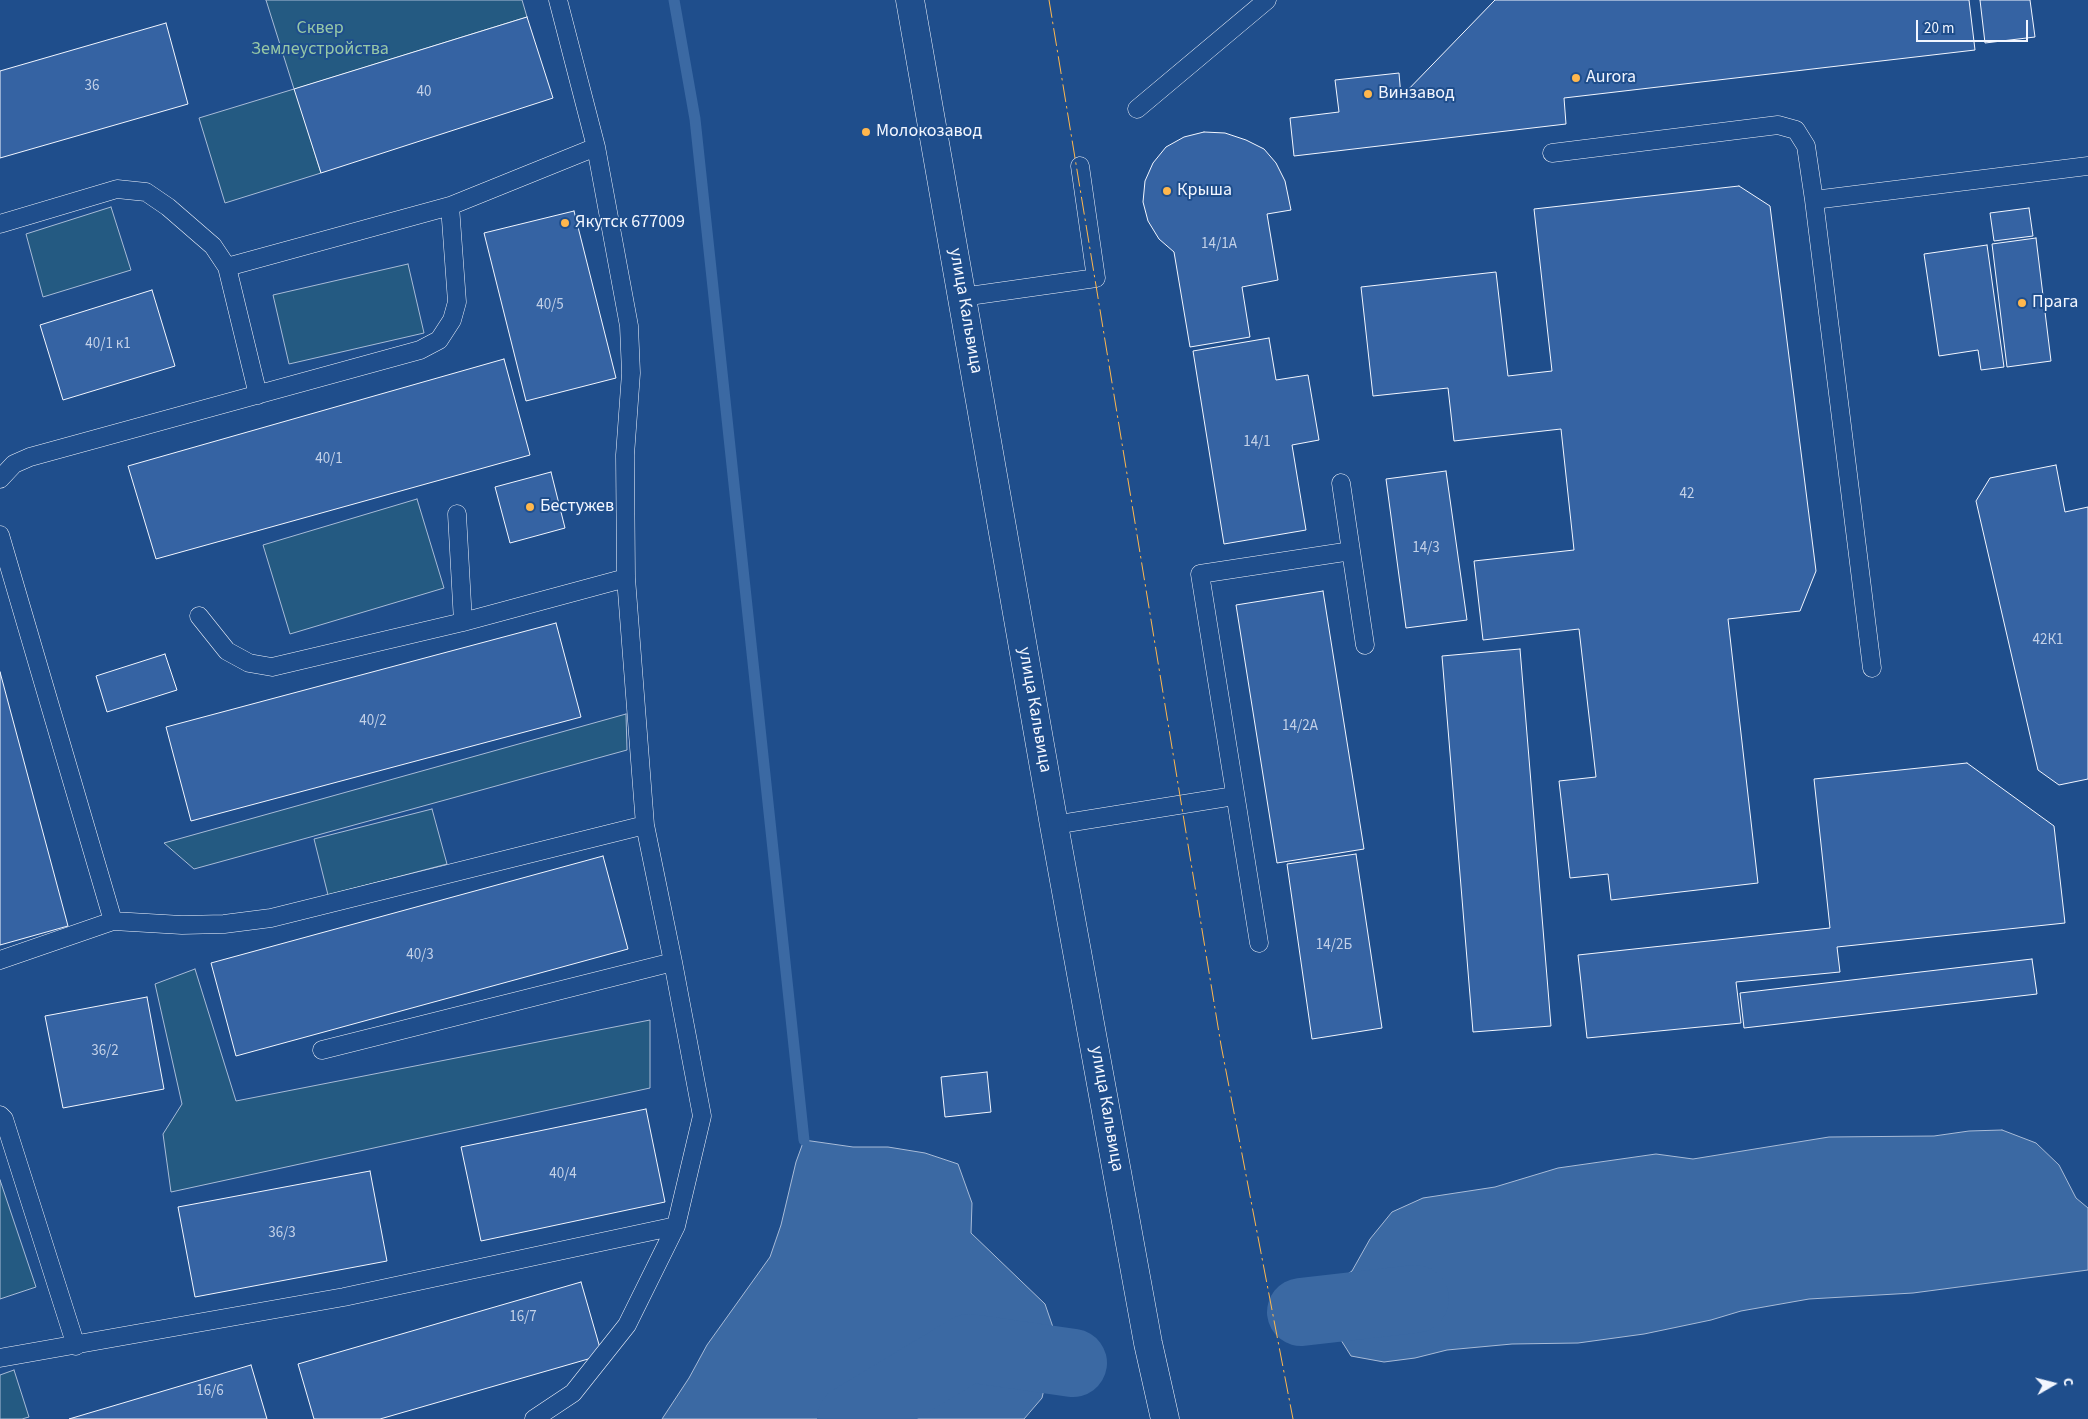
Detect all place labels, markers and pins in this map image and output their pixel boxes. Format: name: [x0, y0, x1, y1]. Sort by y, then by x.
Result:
place label: Aurora: [1586, 67, 1636, 89]
marker: Aurora: [1570, 72, 1582, 84]
place label: Винзавод: [1378, 83, 1455, 105]
marker: Винзавод: [1362, 88, 1374, 100]
place label: Молокозавод: [876, 121, 982, 143]
marker: Молокозавод: [860, 126, 872, 138]
place label: Крыша: [1177, 180, 1232, 202]
marker: Крыша: [1161, 185, 1173, 197]
place label: Якутск 677009: [575, 212, 685, 234]
marker: Якутск 677009: [559, 217, 571, 229]
place label: Прага: [2032, 292, 2078, 314]
marker: Прага: [2016, 297, 2028, 309]
place label: Бестужев: [540, 496, 614, 518]
marker: Бестужев: [524, 501, 536, 513]

